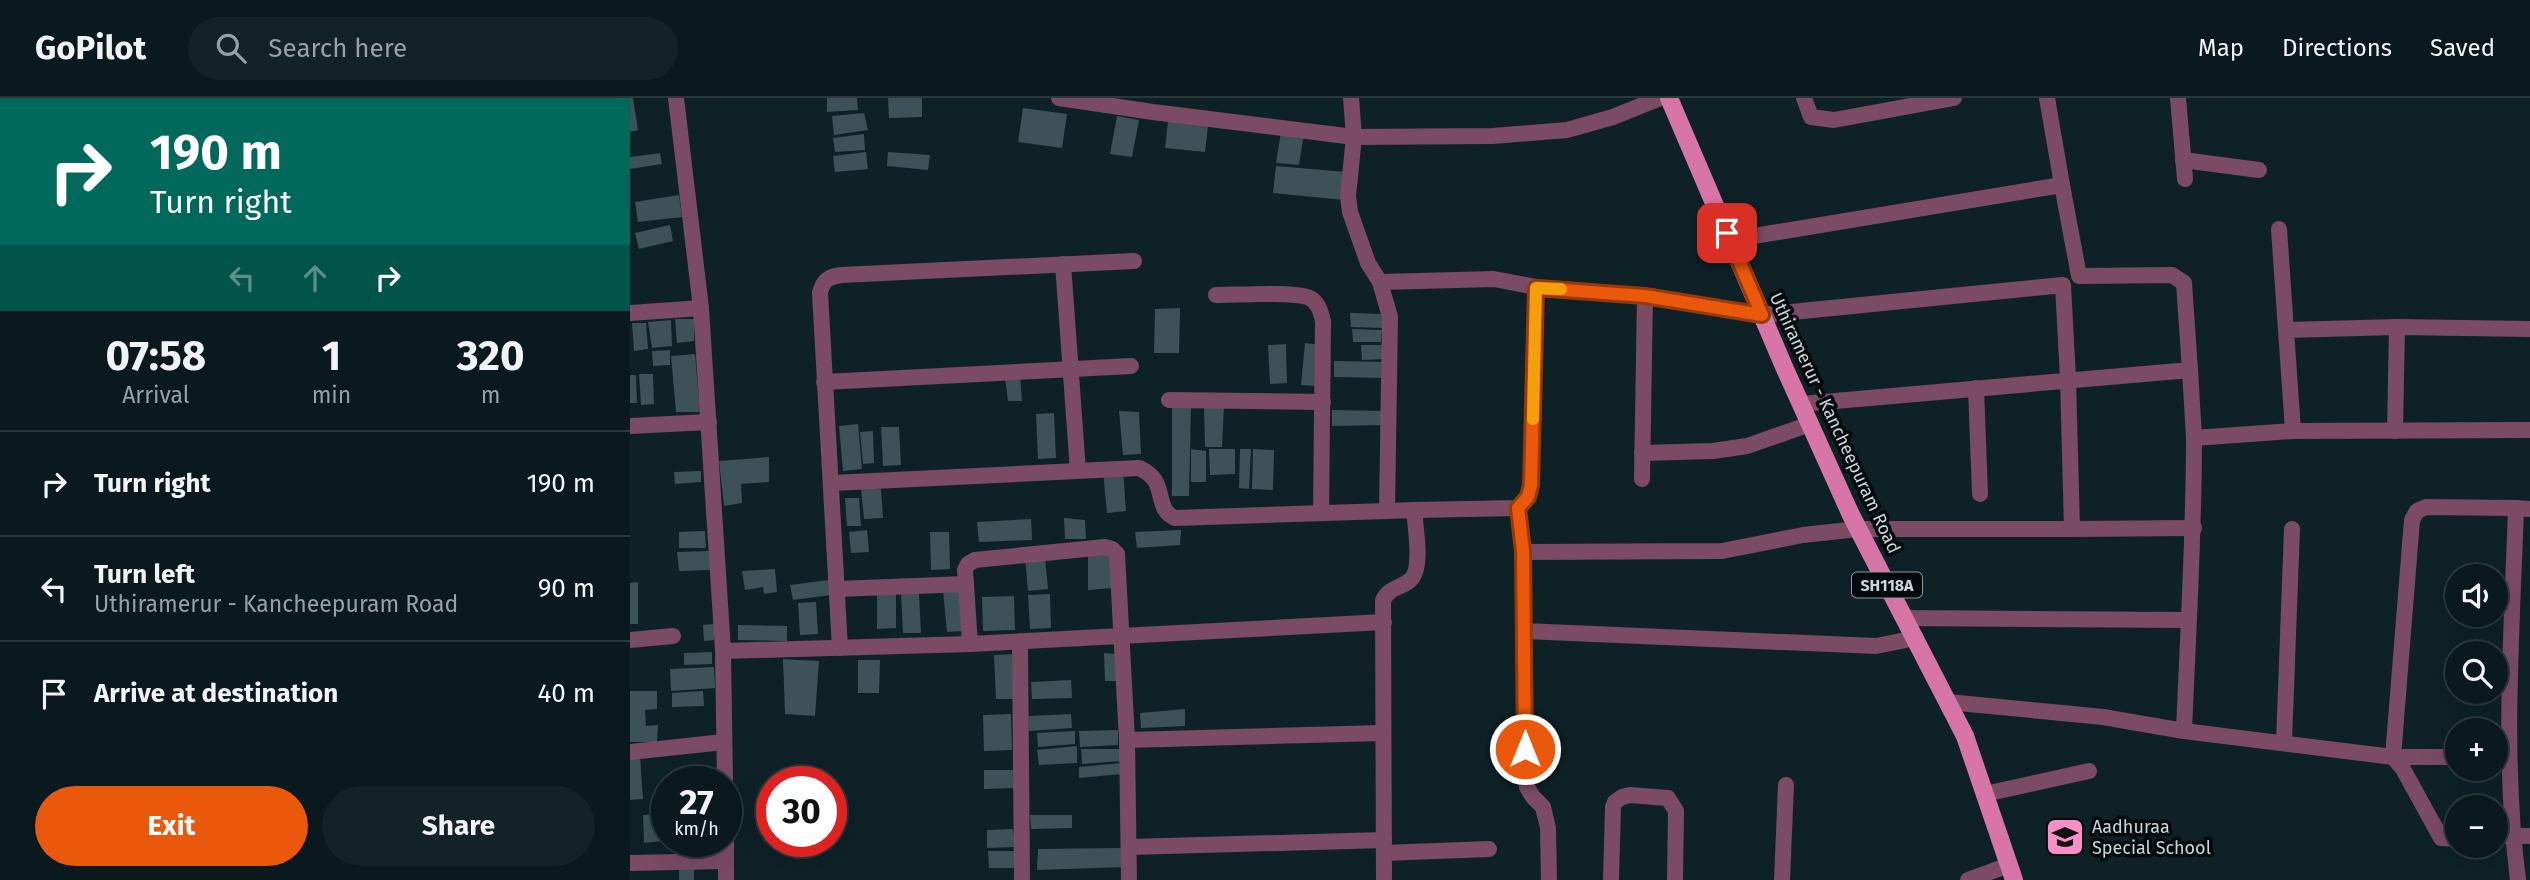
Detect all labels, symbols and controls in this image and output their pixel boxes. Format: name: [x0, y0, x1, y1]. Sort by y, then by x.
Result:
search box: [188, 17, 678, 80]
text: GoPilot: [35, 28, 146, 68]
icon: search: [212, 29, 250, 67]
text: Search here: [268, 33, 407, 64]
text: Map: [2198, 34, 2244, 62]
text: Directions: [2282, 34, 2392, 62]
text: Saved: [2430, 34, 2495, 62]
text: 190 m: [150, 123, 282, 182]
icon: right: [35, 126, 126, 217]
text: Turn right: [150, 183, 292, 221]
pin: [1697, 203, 1757, 263]
icon: arrive: [1708, 214, 1746, 252]
icon: left: [223, 259, 261, 297]
icon: ahead: [296, 259, 334, 297]
icon: right: [369, 259, 407, 297]
street label: Uthiramerur - Kancheepuram Road: [1765, 289, 1905, 557]
text: 07:58: [105, 331, 206, 381]
text: 1: [322, 331, 341, 381]
text: 320: [457, 331, 525, 381]
text: Arrival: [122, 381, 190, 409]
text: min: [312, 381, 351, 409]
text: m: [481, 381, 501, 409]
icon: right: [35, 465, 73, 503]
text: Turn right: [94, 468, 211, 499]
text: 190 m: [526, 468, 595, 499]
text: Turn left: [94, 559, 195, 590]
map controls: [2445, 564, 2508, 858]
button: sound: [2445, 564, 2508, 627]
icon: left: [35, 570, 73, 608]
road number: SH118A: [1852, 572, 1922, 598]
text: 90 m: [538, 573, 595, 604]
text: Uthiramerur - Kancheepuram Road: [94, 590, 458, 618]
button: search: [2445, 641, 2508, 704]
icon: arrive: [35, 675, 73, 713]
text: Arrive at destination: [94, 678, 338, 709]
text: 40 m: [537, 678, 595, 709]
position arrow: [1488, 712, 1562, 786]
button: +: [2445, 718, 2508, 781]
speed limit sign: 30: [756, 766, 847, 857]
text: 27: [679, 781, 714, 823]
button: Exit: [35, 786, 308, 866]
button: Share: [322, 786, 595, 866]
button: −: [2445, 795, 2508, 858]
school or university icon: Aadhuraa Special School: [2044, 816, 2086, 858]
place label: Aadhuraa Special School: [2092, 816, 2211, 859]
text: km/h: [674, 818, 719, 840]

